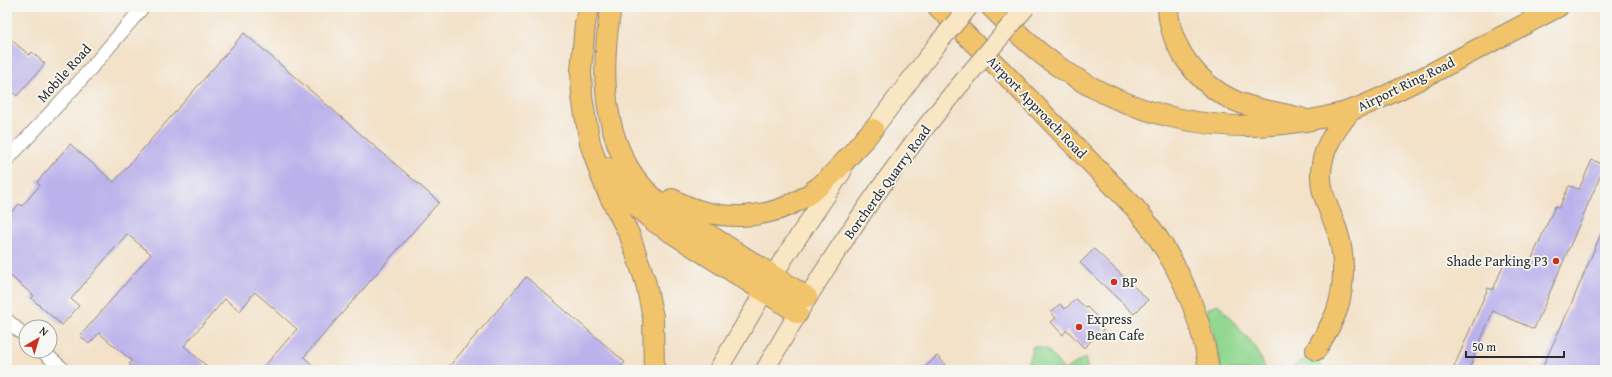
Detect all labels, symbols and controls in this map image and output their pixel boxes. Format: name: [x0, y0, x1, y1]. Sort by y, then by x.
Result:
street label: Mobile Road: [32, 39, 96, 107]
street label: Airport Approach Road: [983, 51, 1092, 163]
street label: Airport Ring Road: [1354, 52, 1458, 116]
street label: Borcherds Quarry Road: [839, 121, 935, 243]
place label: Shade Parking P3: [1446, 251, 1548, 271]
marker: Shade Parking P3: [1551, 256, 1561, 266]
place label: BP: [1122, 272, 1137, 292]
marker: BP: [1109, 277, 1119, 287]
place label: Express Bean Cafe: [1087, 309, 1145, 345]
north arrow: [18, 319, 58, 359]
marker: Express Bean Cafe: [1074, 322, 1084, 332]
text: N: [36, 323, 52, 340]
scale bar: [1466, 333, 1564, 359]
text: 50 m: [1472, 338, 1496, 355]

